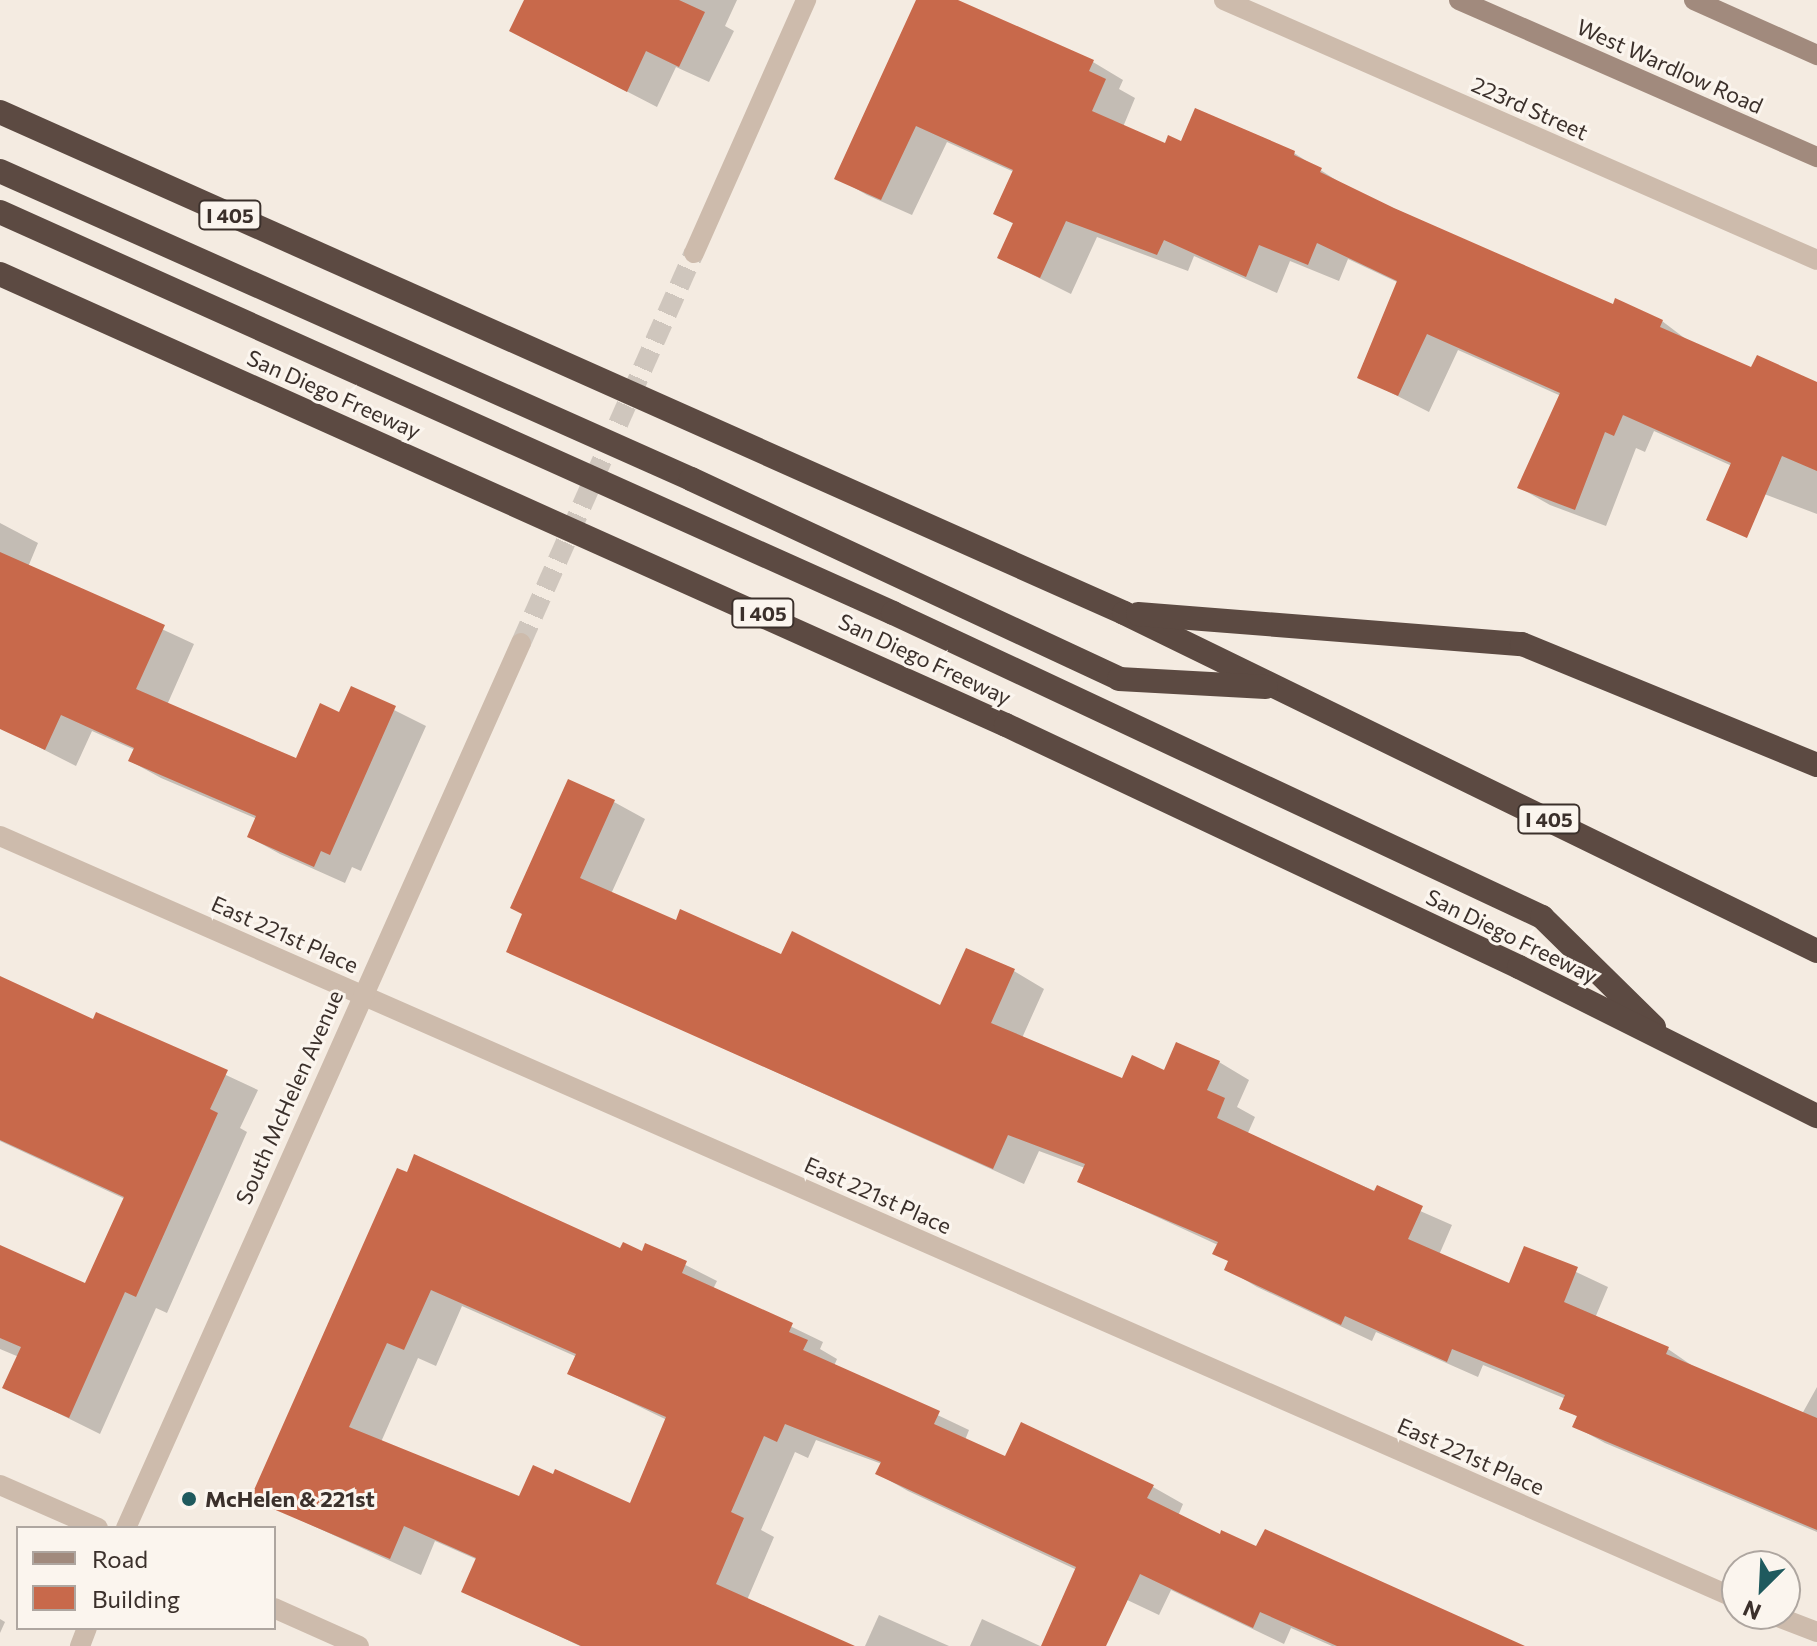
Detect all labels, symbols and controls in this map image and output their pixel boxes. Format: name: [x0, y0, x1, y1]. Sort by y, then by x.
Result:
street label: West Wardlow Road: [1573, 13, 1767, 119]
street label: 223rd Street: [1468, 71, 1592, 145]
road number: I 405: [198, 199, 262, 231]
street label: San Diego Freeway: [243, 344, 425, 444]
road number: I 405: [731, 597, 795, 629]
street label: San Diego Freeway: [834, 607, 1016, 711]
road number: I 405: [1517, 803, 1581, 835]
street label: San Diego Freeway: [1422, 883, 1602, 989]
street label: East 221st Place: [207, 890, 363, 978]
street label: South McHelen Avenue: [230, 986, 348, 1208]
street label: East 221st Place: [800, 1151, 956, 1239]
street label: East 221st Place: [1393, 1412, 1549, 1500]
place label: McHelen & 221st: [205, 1486, 375, 1512]
marker: McHelen & 221st: [180, 1490, 198, 1508]
legend: [16, 1526, 276, 1630]
text: Road: [92, 1544, 148, 1573]
north arrow: [1721, 1550, 1801, 1630]
text: Building: [92, 1584, 180, 1613]
text: N: [1739, 1595, 1765, 1626]

